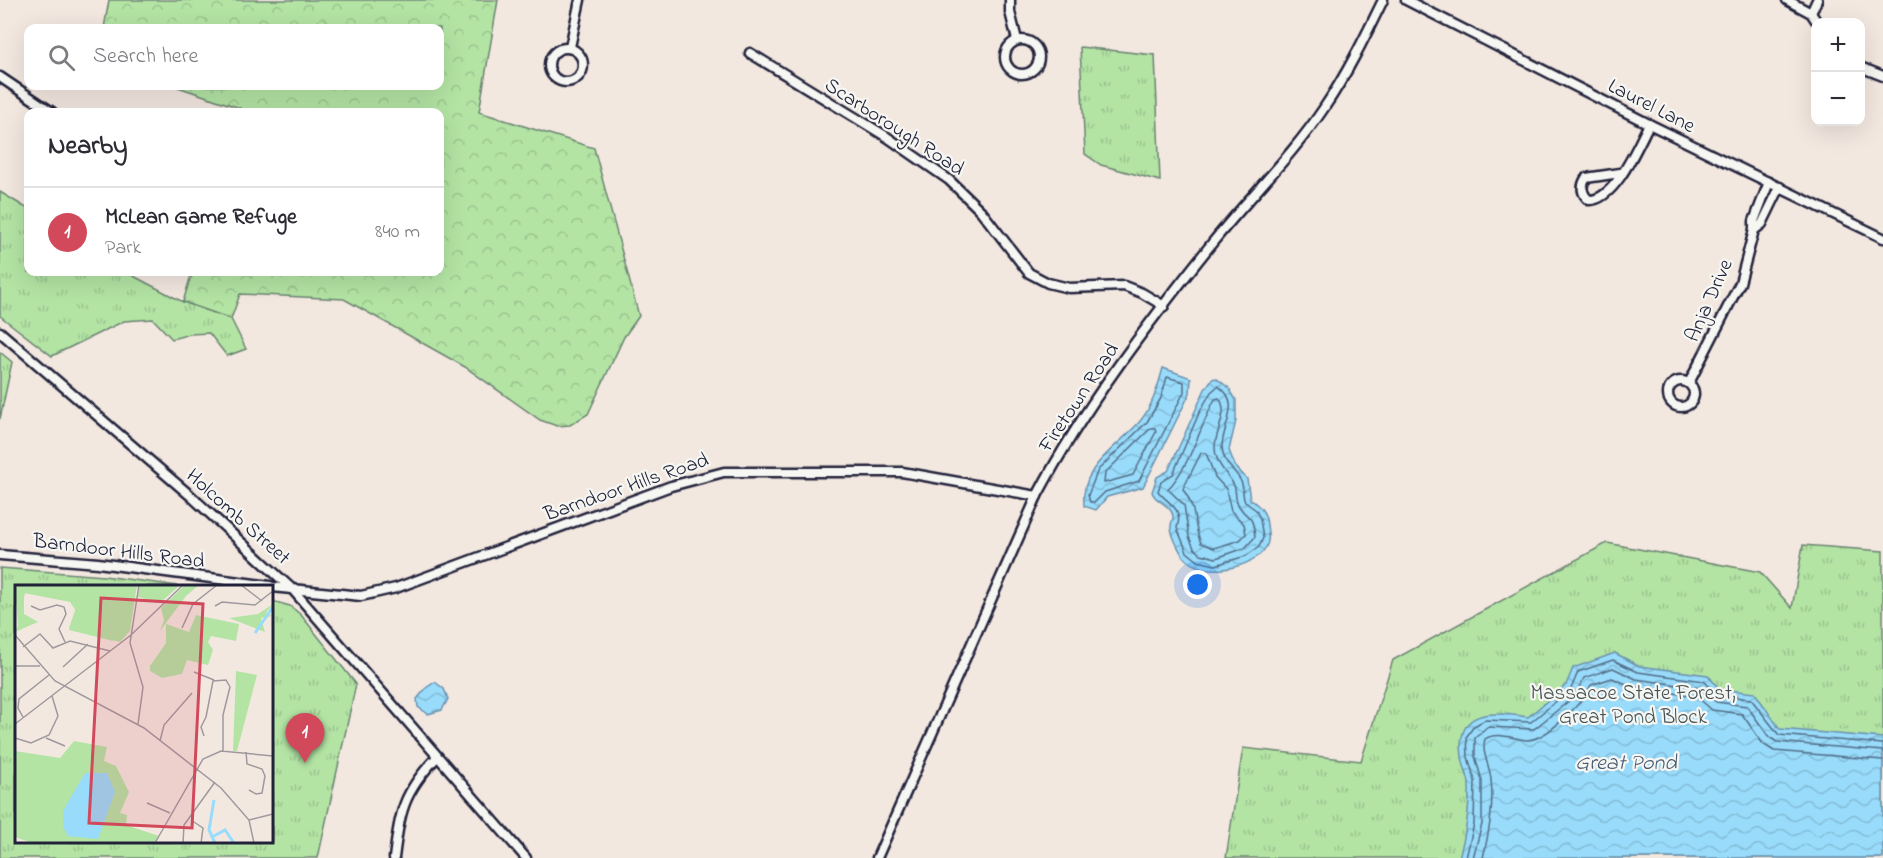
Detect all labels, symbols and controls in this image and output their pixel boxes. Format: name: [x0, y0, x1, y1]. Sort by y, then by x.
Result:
map controls: [1811, 18, 1865, 126]
button: +: [1811, 18, 1865, 72]
search box: [24, 24, 444, 90]
icon: search: [45, 41, 78, 74]
text: Search here: [93, 41, 198, 73]
street label: Scarborough Road: [817, 71, 970, 186]
street label: Laurel Lane: [1602, 72, 1701, 142]
button: −: [1811, 72, 1865, 126]
text: Nearby: [48, 128, 127, 166]
text: McLean Game Refuge: [105, 202, 297, 234]
text: 1: [64, 218, 71, 247]
text: 840 m: [375, 218, 420, 247]
text: Park: [105, 234, 141, 263]
street label: Anja Drive: [1678, 254, 1742, 347]
street label: Firetown Road: [1031, 337, 1128, 460]
street label: Barndoor Hills Road: [539, 446, 713, 530]
street label: Holcomb Street: [179, 462, 297, 573]
street label: Barndoor Hills Road: [30, 526, 206, 577]
your location: [1183, 570, 1212, 599]
inset map: [15, 585, 273, 843]
park label: Massacoe State Forest, Great Pond Block: [1530, 679, 1736, 733]
pin: 1: [286, 714, 324, 763]
water label: Great Pond: [1575, 748, 1678, 780]

